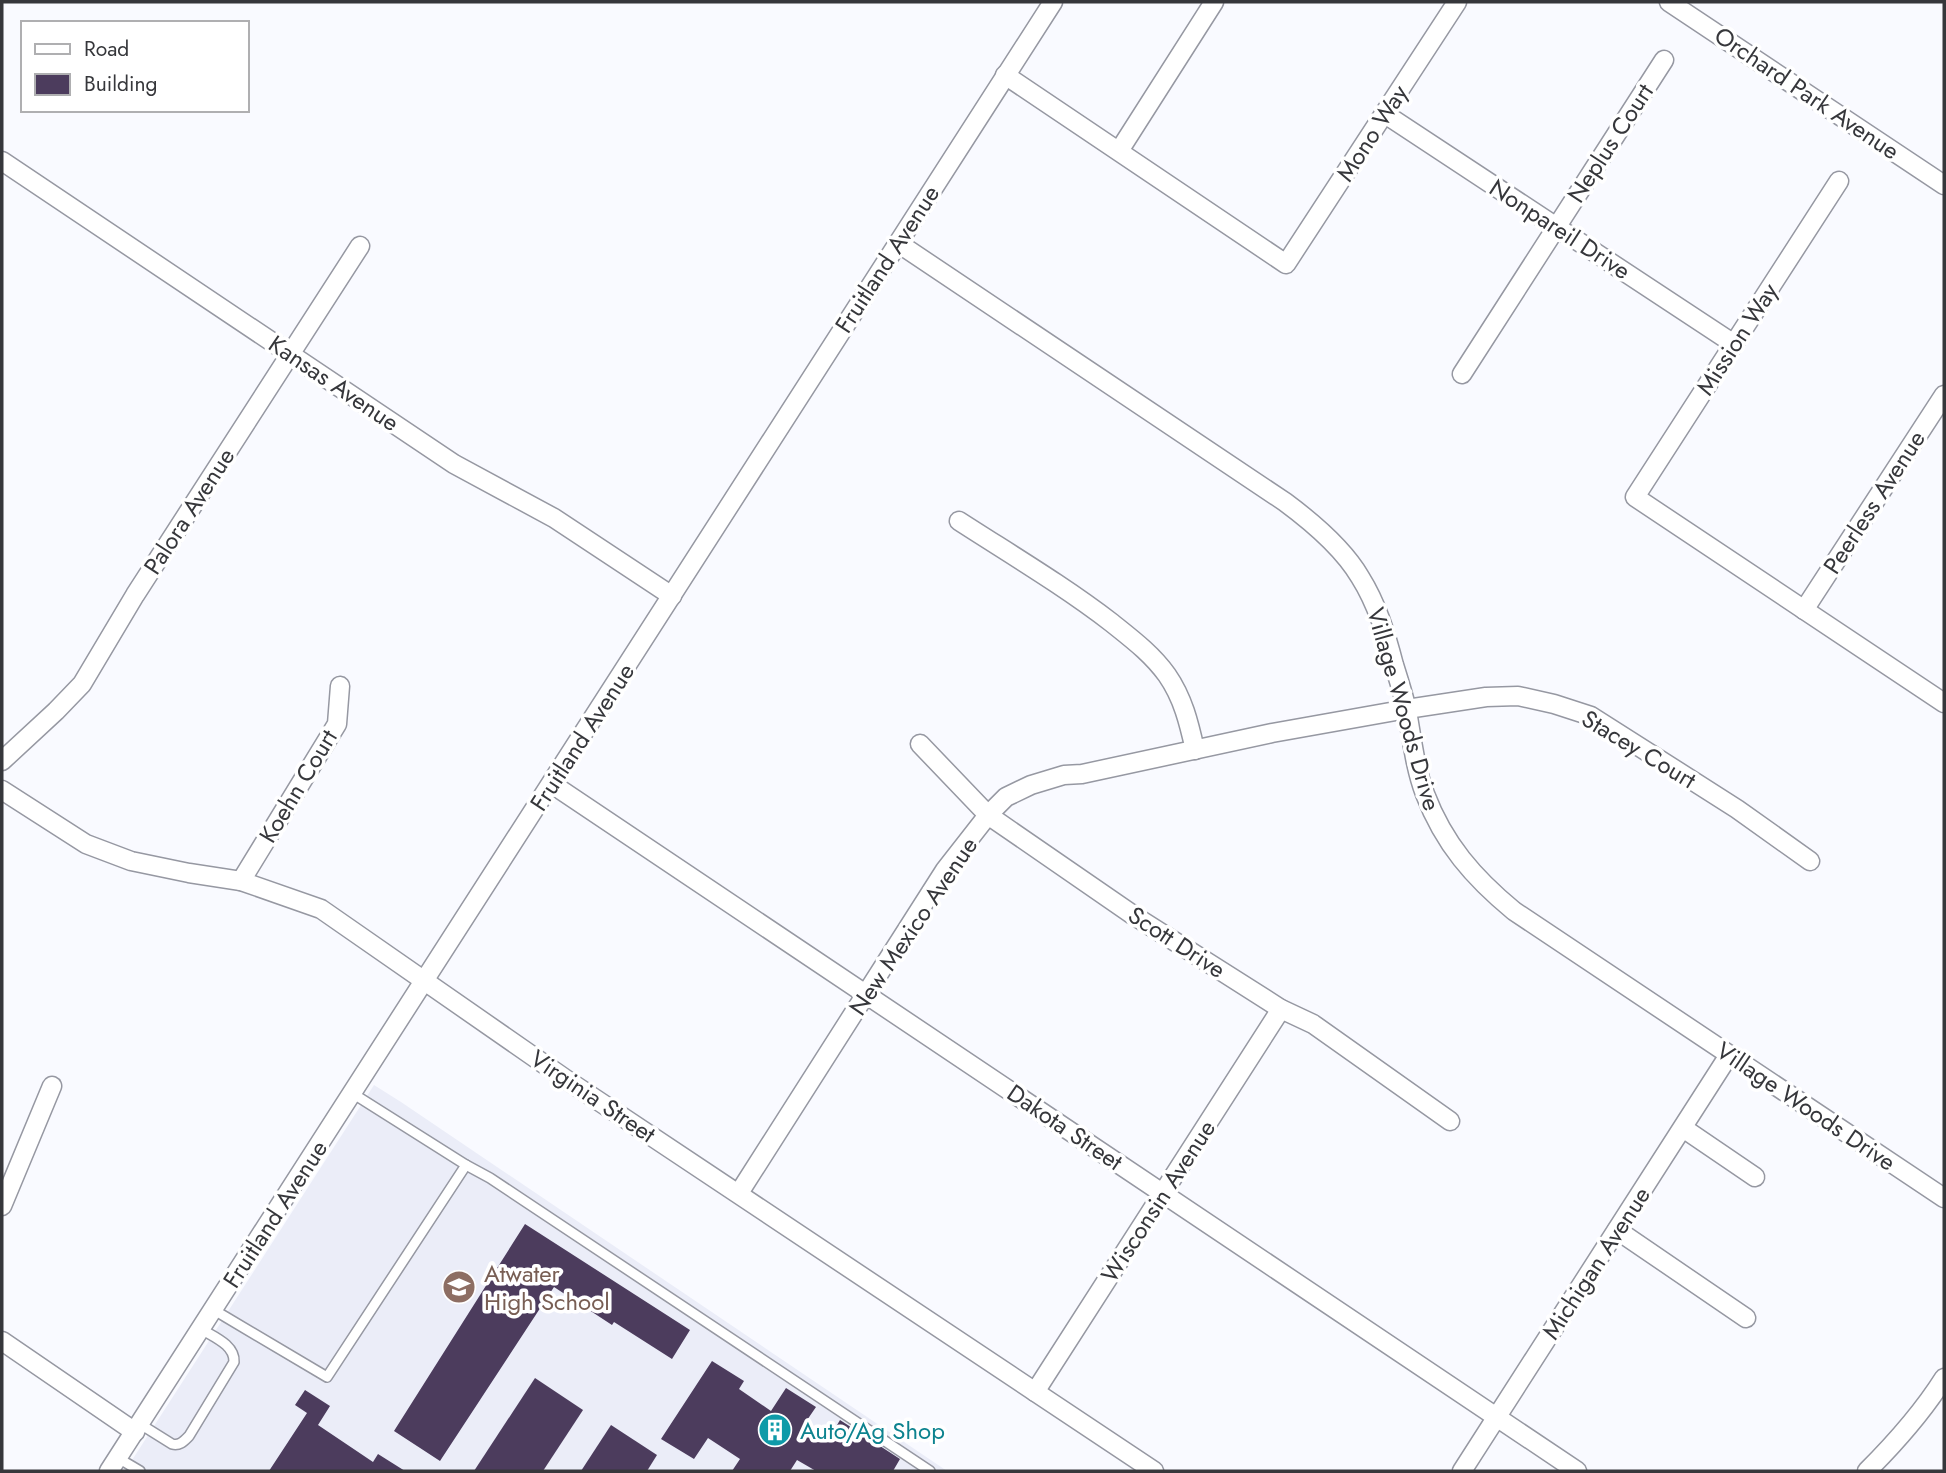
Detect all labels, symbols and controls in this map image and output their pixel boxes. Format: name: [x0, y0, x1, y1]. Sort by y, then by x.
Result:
street label: Orchard Park Avenue: [1708, 18, 1906, 168]
legend: [21, 21, 248, 112]
text: Road: [84, 34, 129, 64]
text: Building: [84, 69, 157, 99]
street label: Neplus Court: [1558, 76, 1662, 209]
street label: Mono Way: [1328, 77, 1417, 188]
street label: Nonpareil Drive: [1483, 170, 1637, 288]
street label: Fruitland Avenue: [826, 178, 948, 340]
street label: Mission Way: [1688, 276, 1787, 402]
street label: Kansas Avenue: [262, 326, 406, 440]
street label: Peerless Avenue: [1815, 423, 1933, 581]
street label: Palora Avenue: [135, 441, 243, 581]
street label: Village Woods Drive: [1358, 603, 1450, 815]
street label: Fruitland Avenue: [521, 656, 643, 818]
street label: Stacey Court: [1575, 701, 1703, 797]
street label: Koehn Court: [250, 722, 346, 849]
street label: New Mexico Avenue: [840, 830, 986, 1022]
street label: Scott Drive: [1121, 897, 1233, 987]
street label: Village Woods Drive: [1709, 1033, 1903, 1179]
street label: Virginia Street: [523, 1041, 663, 1151]
street label: Dakota Street: [1000, 1075, 1130, 1179]
street label: Wisconsin Avenue: [1092, 1113, 1224, 1289]
street label: Fruitland Avenue: [214, 1133, 336, 1295]
street label: Michigan Avenue: [1533, 1180, 1659, 1346]
place label: Atwater High School: [484, 1256, 610, 1319]
school or university icon: Atwater High School: [440, 1268, 478, 1306]
building icon: Auto/Ag Shop: [756, 1411, 794, 1449]
place label: Auto/Ag Shop: [800, 1413, 945, 1448]

